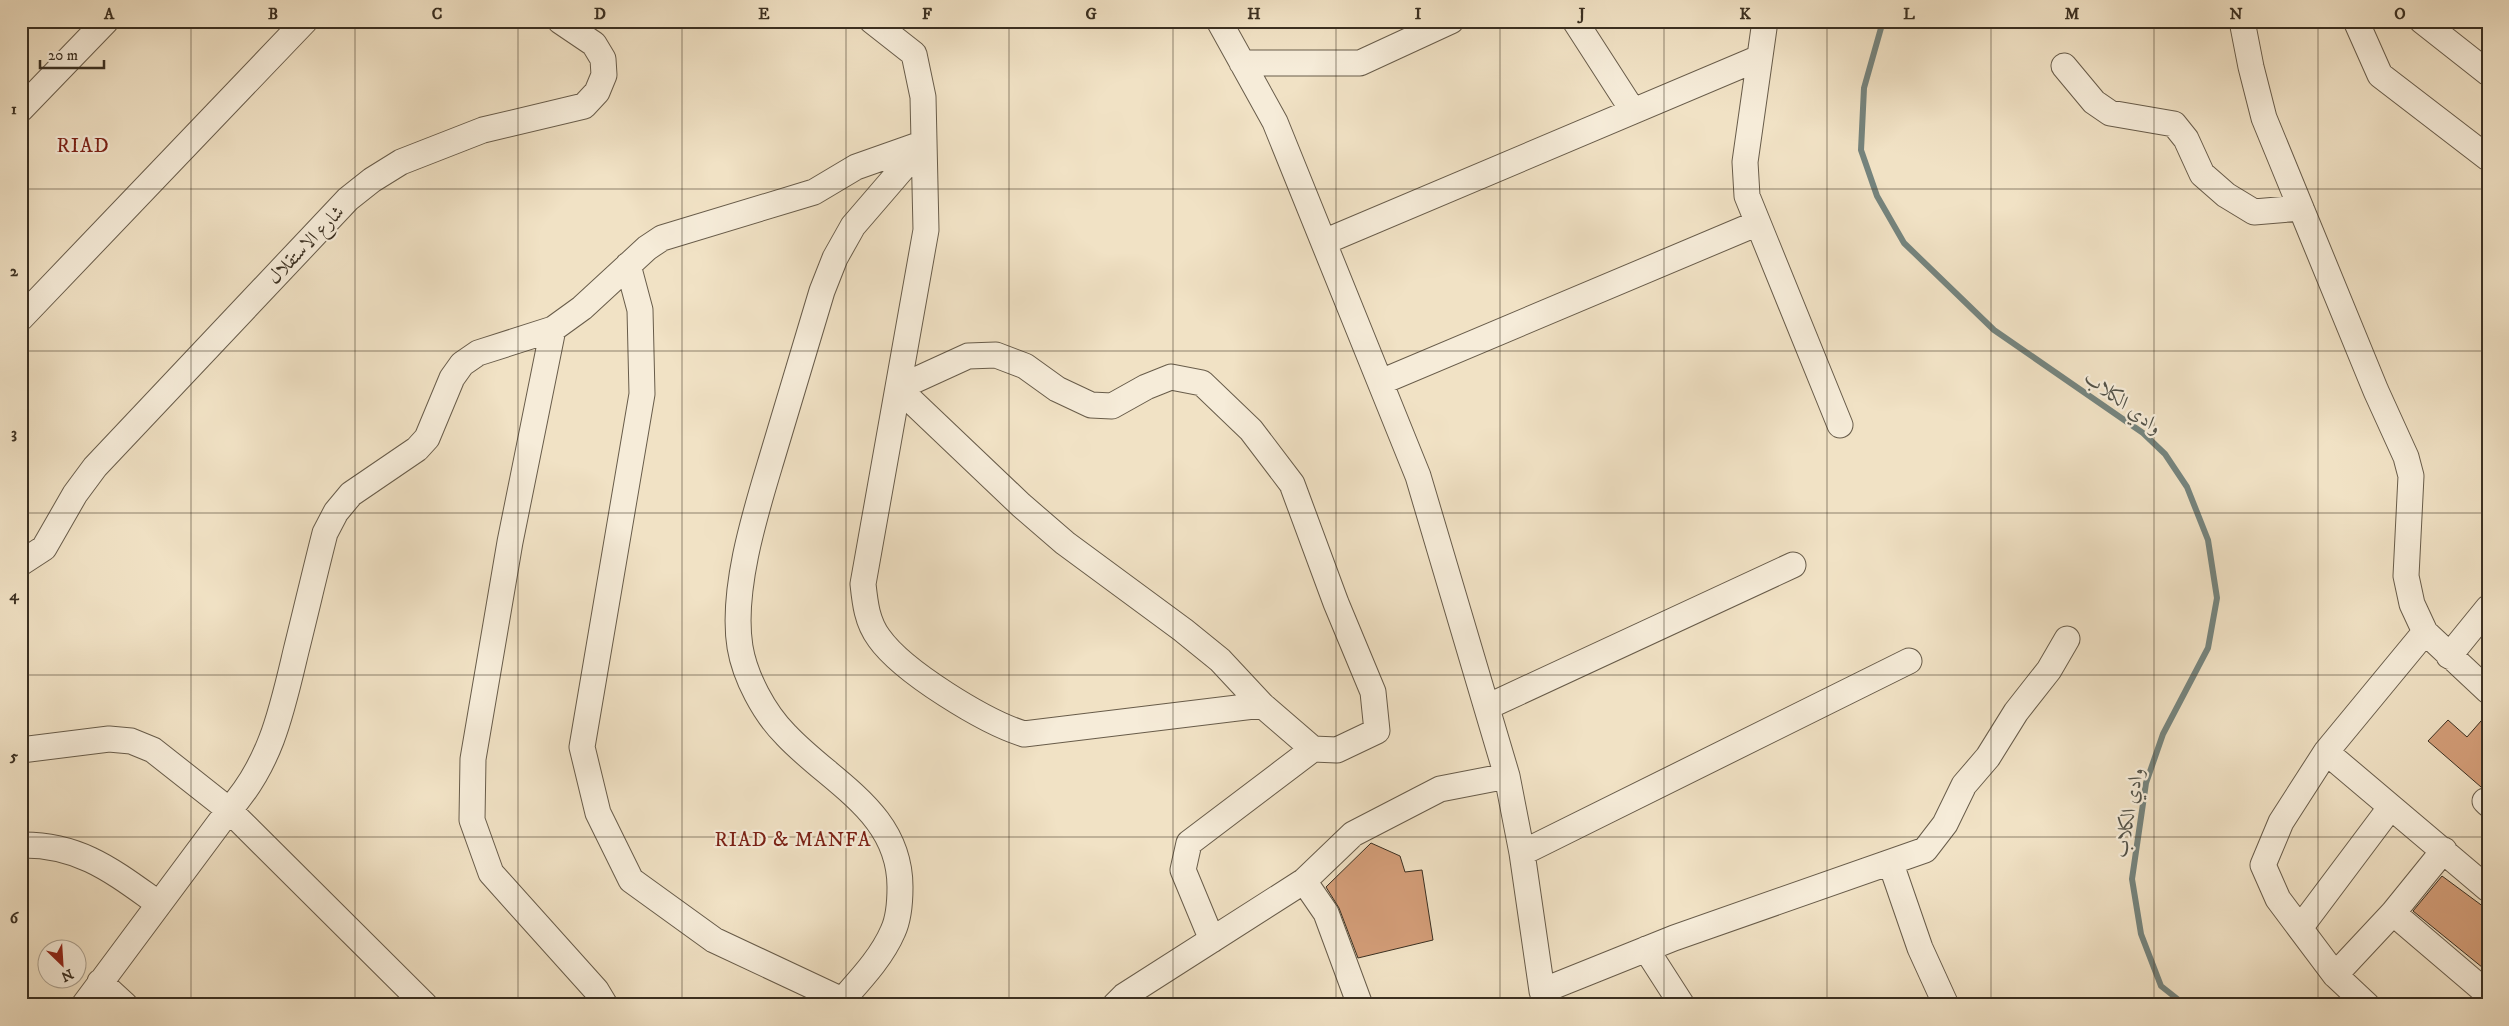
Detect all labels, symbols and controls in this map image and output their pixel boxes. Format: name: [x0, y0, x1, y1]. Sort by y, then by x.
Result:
text: A: [103, 4, 115, 24]
text: B: [268, 4, 278, 24]
text: C: [432, 4, 442, 24]
text: D: [594, 4, 606, 24]
text: E: [758, 4, 770, 24]
text: F: [922, 4, 932, 24]
text: G: [1085, 4, 1097, 24]
text: H: [1247, 4, 1261, 24]
text: I: [1415, 4, 1422, 24]
text: J: [1577, 4, 1586, 24]
text: K: [1739, 4, 1751, 24]
text: L: [1903, 4, 1915, 24]
text: M: [2065, 4, 2080, 24]
text: N: [2229, 4, 2243, 24]
text: O: [2394, 4, 2406, 24]
scale bar: [40, 38, 104, 70]
text: 20 m: [48, 46, 78, 65]
text: 1: [11, 99, 17, 119]
district label: RIAD: [56, 134, 110, 159]
street label: شارع الاستقلال: [263, 201, 351, 291]
text: 2: [10, 261, 19, 281]
water label: وادي الكلاب: [2078, 366, 2167, 442]
text: 3: [11, 423, 17, 443]
text: 4: [8, 585, 19, 605]
text: 5: [9, 746, 18, 766]
water label: وادي الكلاب: [2108, 765, 2152, 860]
district label: RIAD & MANFA: [714, 828, 872, 853]
text: 6: [10, 908, 20, 928]
north arrow: [38, 938, 88, 988]
text: N: [58, 964, 76, 986]

